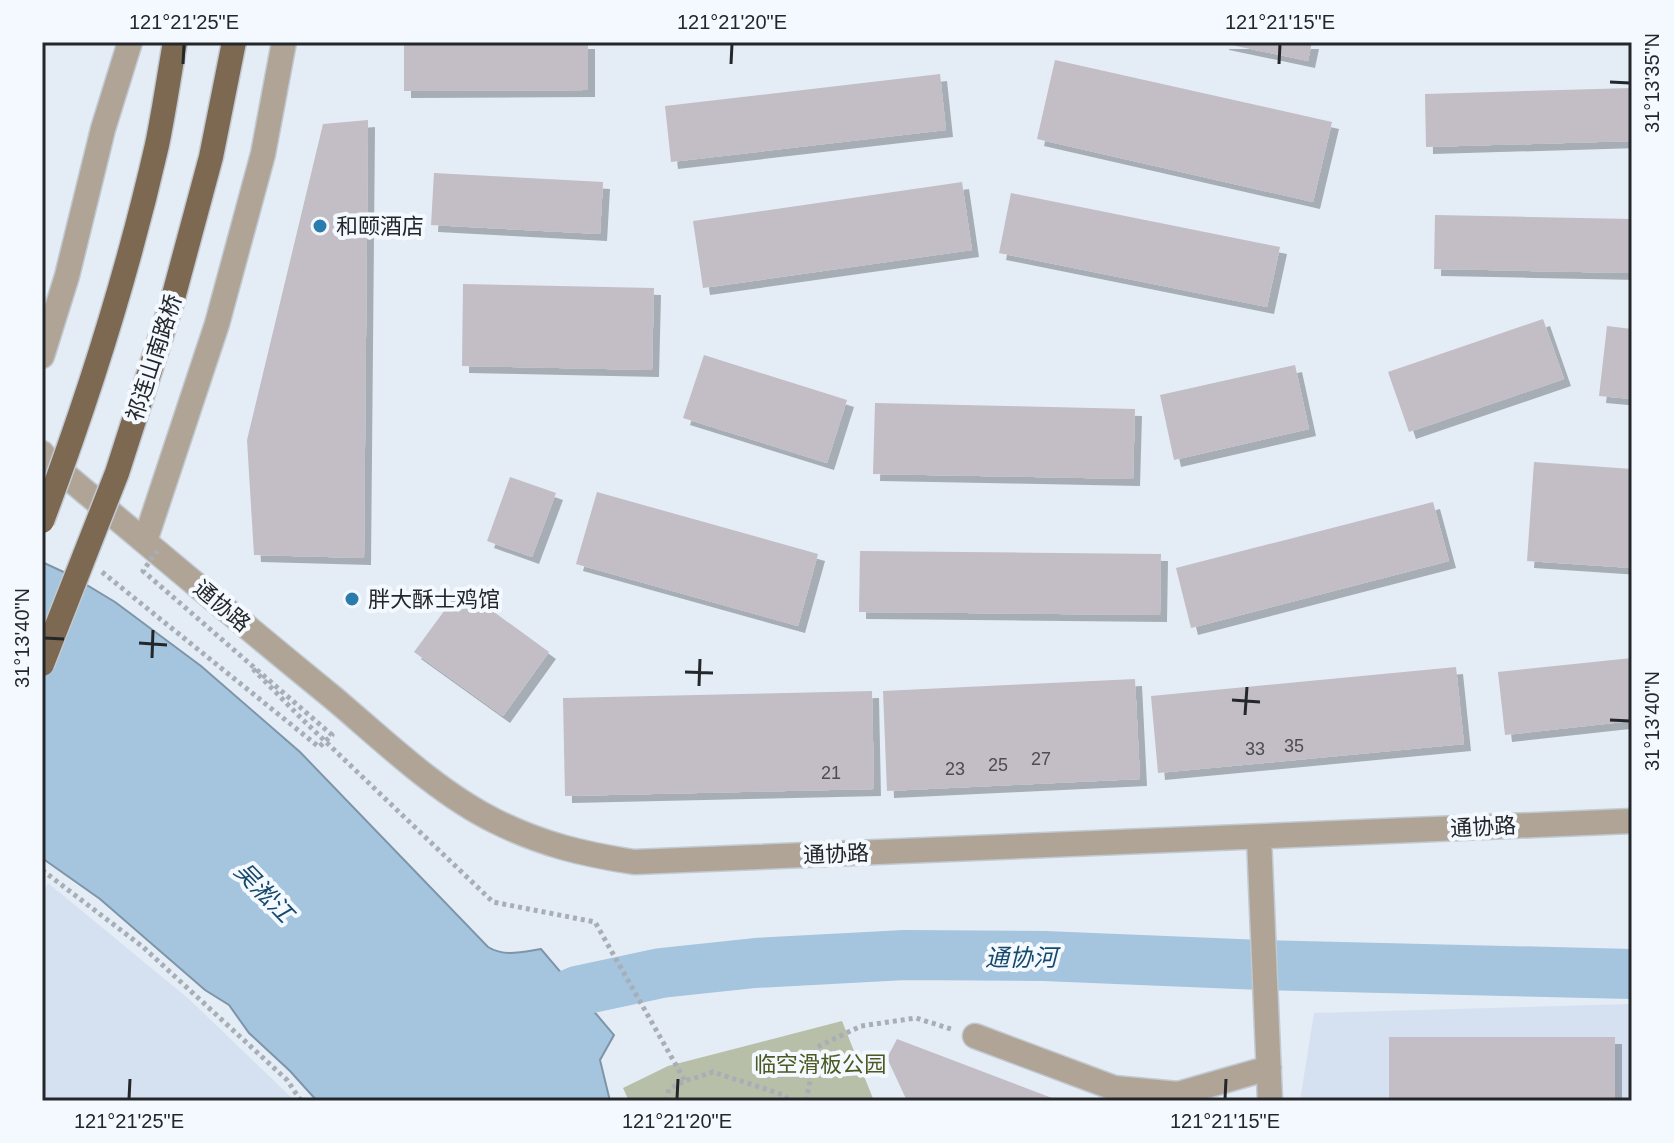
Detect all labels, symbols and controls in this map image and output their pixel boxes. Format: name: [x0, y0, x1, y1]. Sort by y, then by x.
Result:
text: 121°21'25"E: [129, 11, 239, 33]
text: 121°21'20"E: [677, 11, 787, 33]
text: 121°21'15"E: [1225, 11, 1335, 33]
text: 31°13'35"N: [1641, 33, 1663, 133]
place label: 和颐酒店: [336, 214, 424, 239]
marker: 和颐酒店: [311, 217, 329, 235]
street label: 祁连山南路桥: [122, 291, 186, 425]
street label: 通协路: [189, 575, 255, 637]
place label: 胖大酥士鸡馆: [368, 587, 500, 612]
text: 31°13'40"N: [11, 588, 33, 688]
marker: 胖大酥士鸡馆: [343, 590, 361, 608]
text: 31°13'40"N: [1641, 671, 1663, 771]
house number: 35: [1284, 736, 1304, 756]
house number: 33: [1245, 739, 1265, 759]
house number: 27: [1031, 749, 1051, 769]
house number: 25: [988, 755, 1008, 775]
house number: 23: [945, 759, 965, 779]
house number: 21: [821, 763, 841, 783]
street label: 通协路: [1449, 813, 1517, 841]
street label: 通协路: [803, 840, 869, 868]
water label: 吴淞江: [229, 857, 301, 929]
water label: 通协河: [985, 944, 1061, 971]
park label: 临空滑板公园: [754, 1052, 886, 1077]
text: 121°21'25"E: [74, 1110, 184, 1132]
text: 121°21'20"E: [622, 1110, 732, 1132]
text: 121°21'15"E: [1170, 1110, 1280, 1132]

